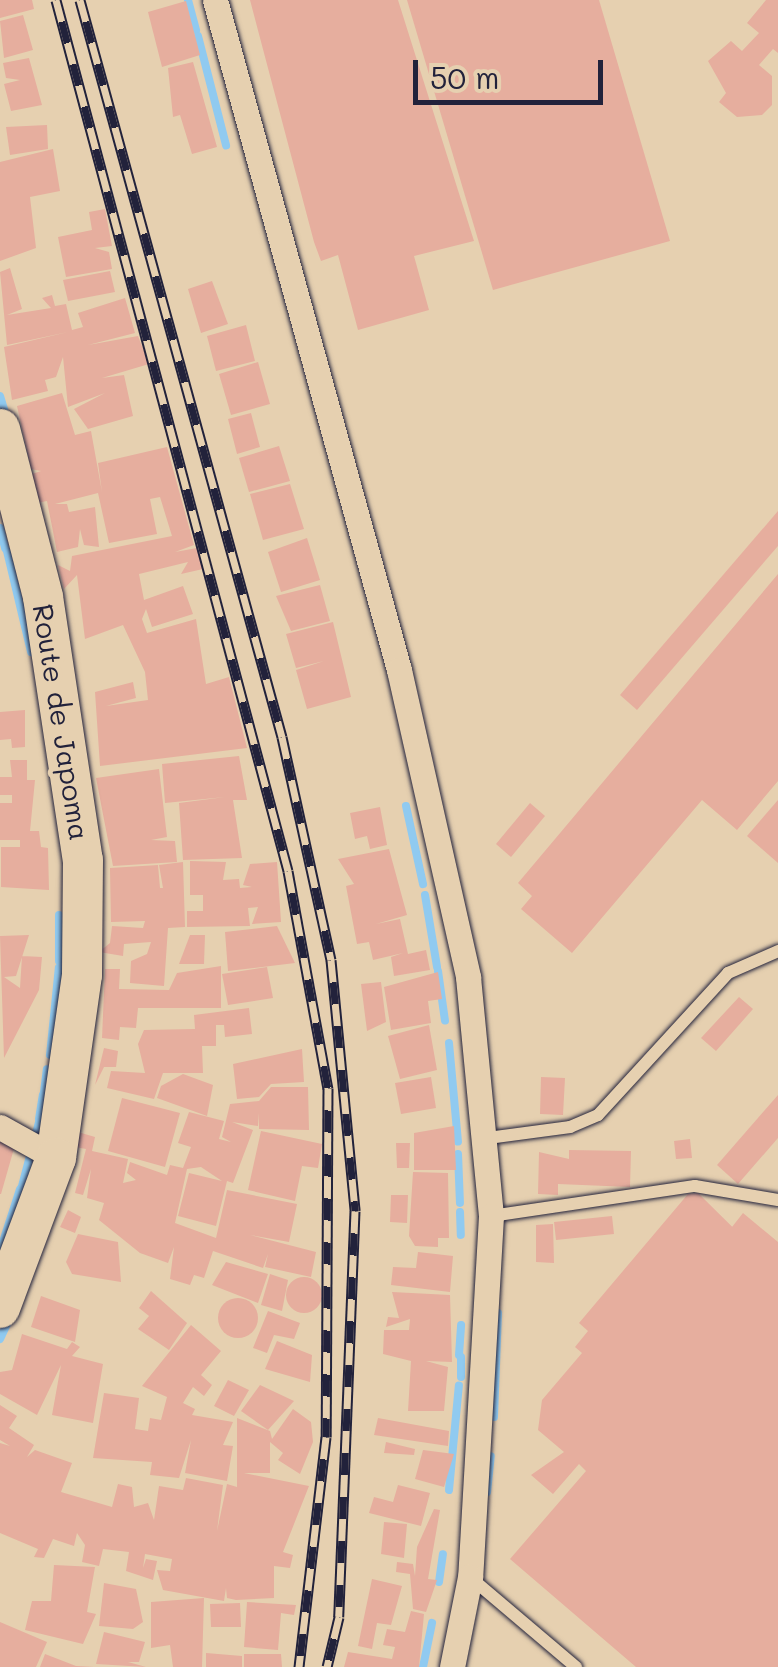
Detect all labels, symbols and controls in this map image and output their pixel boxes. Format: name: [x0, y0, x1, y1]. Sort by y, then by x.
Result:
scale bar: [418, 40, 608, 102]
text: 50 m: [430, 57, 500, 97]
street label: Route de Japoma: [27, 601, 97, 843]

